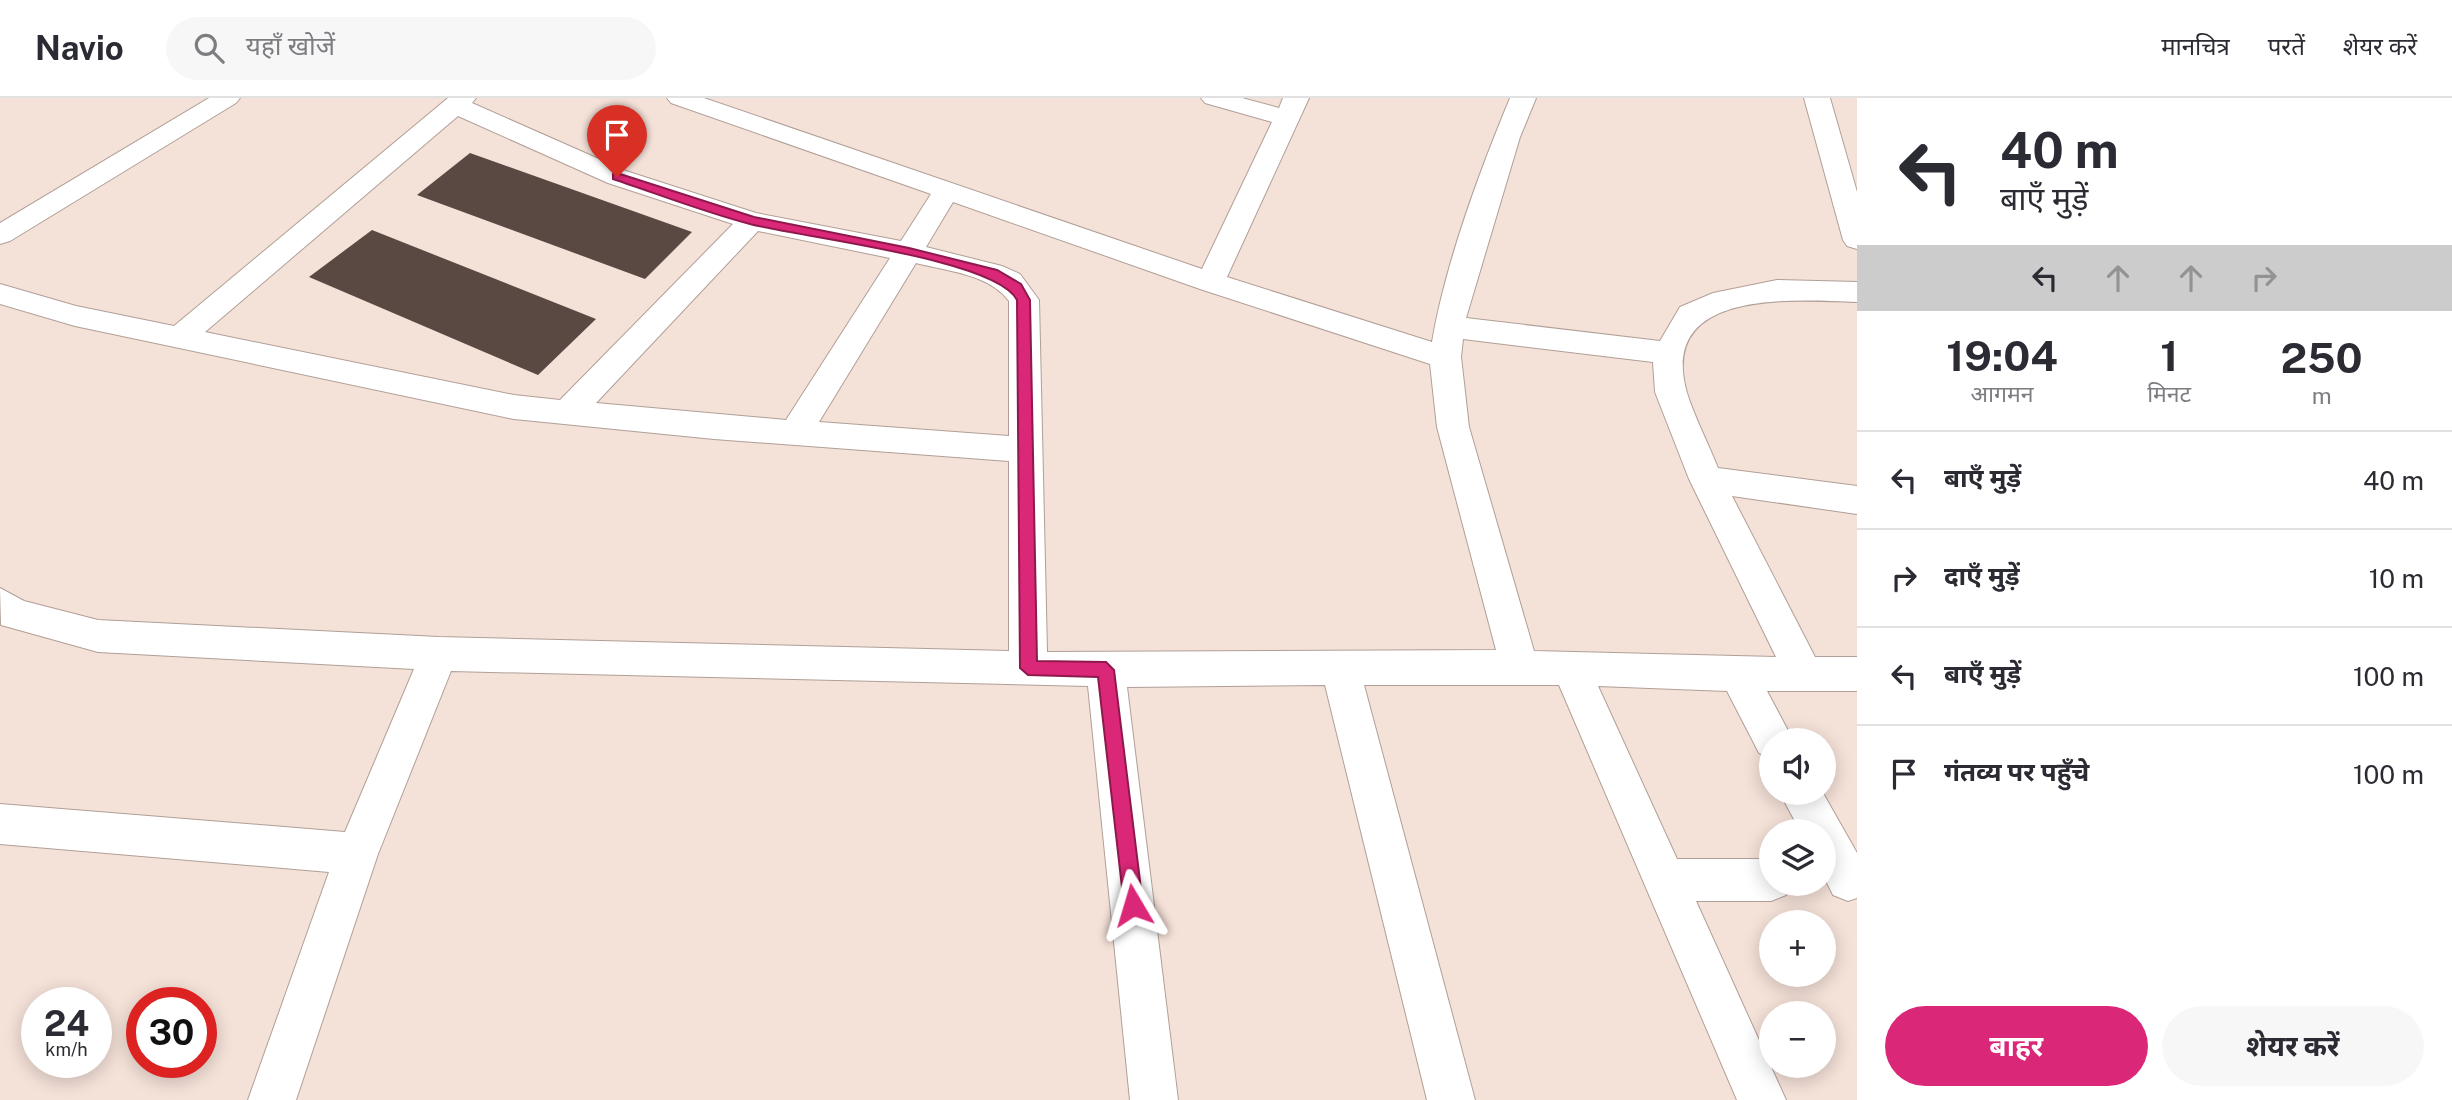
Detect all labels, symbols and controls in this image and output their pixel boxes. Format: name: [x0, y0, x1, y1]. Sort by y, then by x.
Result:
search box: [166, 17, 656, 80]
text: Navio: [35, 29, 124, 67]
icon: search: [190, 29, 228, 67]
text: यहाँ खोजें: [246, 30, 335, 61]
text: मानचित्र: [2161, 32, 2230, 60]
text: परतें: [2268, 32, 2305, 60]
text: शेयर करें: [2343, 32, 2417, 60]
pin: [587, 105, 647, 177]
icon: arrive: [598, 116, 636, 154]
text: 40 m: [2000, 121, 2119, 179]
icon: left: [1885, 126, 1976, 217]
text: बाएँ मुड़ें: [2000, 180, 2088, 217]
icon: left: [2026, 259, 2064, 297]
icon: ahead: [2099, 259, 2137, 297]
icon: ahead: [2172, 259, 2210, 297]
icon: right: [2245, 259, 2283, 297]
text: 19:04: [1946, 331, 2058, 380]
text: 1: [2160, 331, 2178, 380]
text: 250: [2281, 333, 2363, 382]
text: आगमन: [1971, 380, 2034, 407]
text: मिनट: [2147, 380, 2191, 407]
text: m: [2312, 382, 2332, 409]
icon: left: [1885, 461, 1923, 499]
text: बाएँ मुड़ें: [1944, 462, 2021, 493]
text: 40 m: [2363, 465, 2424, 496]
icon: right: [1885, 559, 1923, 597]
text: दाएँ मुड़ें: [1944, 560, 2020, 591]
text: 10 m: [2369, 563, 2424, 594]
icon: left: [1885, 657, 1923, 695]
text: बाएँ मुड़ें: [1944, 658, 2021, 689]
text: 100 m: [2353, 661, 2424, 692]
map controls: [1759, 728, 1836, 1078]
button: sound: [1759, 728, 1836, 805]
icon: arrive: [1885, 755, 1923, 793]
text: गंतव्य पर पहुँचे: [1944, 756, 2089, 787]
text: 100 m: [2353, 759, 2424, 790]
button: layers: [1759, 819, 1836, 896]
position arrow: [1096, 868, 1170, 942]
button: +: [1759, 910, 1836, 987]
speed limit sign: 30: [126, 987, 217, 1078]
button: −: [1759, 1001, 1836, 1078]
text: 24: [44, 1003, 89, 1044]
button: बाहर: [1885, 1006, 2148, 1086]
button: शेयर करें: [2162, 1006, 2424, 1086]
text: km/h: [45, 1039, 88, 1060]

